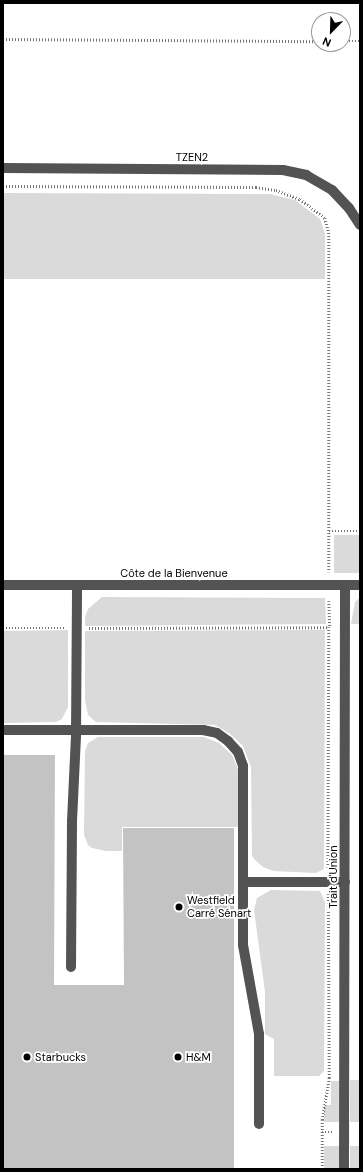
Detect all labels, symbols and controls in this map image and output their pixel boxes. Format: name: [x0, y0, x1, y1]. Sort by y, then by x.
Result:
north arrow: [311, 12, 351, 52]
text: N: [320, 34, 333, 50]
street label: TZEN2: [176, 150, 208, 164]
street label: Côte de la Bienvenue: [120, 566, 228, 580]
street label: Trait d'Union: [326, 845, 340, 909]
place label: Westfield Carré Sénart: [187, 894, 251, 920]
marker: Westfield Carré Sénart: [174, 902, 184, 912]
place label: Starbucks: [35, 1050, 86, 1064]
place label: H&M: [186, 1050, 211, 1064]
marker: Starbucks: [22, 1052, 32, 1062]
marker: H&M: [173, 1052, 183, 1062]

